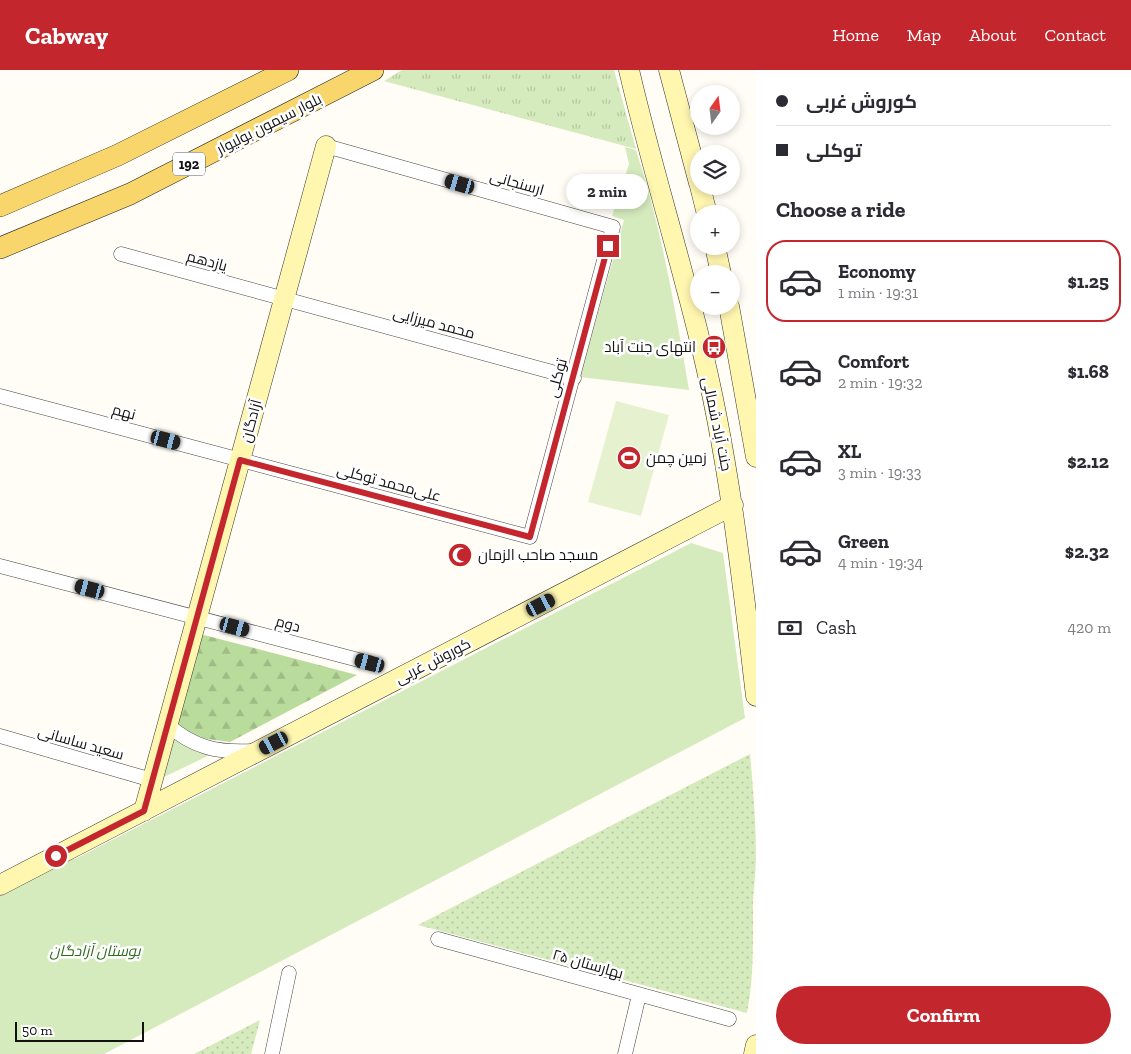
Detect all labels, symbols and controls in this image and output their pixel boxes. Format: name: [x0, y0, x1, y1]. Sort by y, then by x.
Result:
text: Cabway: [25, 21, 108, 50]
text: Home: [832, 24, 879, 46]
text: Map: [907, 24, 941, 46]
text: About: [969, 24, 1016, 46]
text: Contact: [1044, 24, 1106, 46]
north arrow: [690, 85, 740, 135]
map controls: [690, 85, 740, 315]
street label: بلوار سیمون بولیوار: [213, 90, 325, 160]
text: کوروش غربی: [806, 90, 917, 113]
text: توکلی: [806, 139, 862, 162]
button: layers: [690, 145, 740, 195]
road number: 192: [173, 152, 205, 176]
street label: ارسنجانی: [488, 167, 546, 200]
car: [443, 173, 476, 195]
callout: 2 min: [567, 174, 649, 208]
text: 2 min: [587, 182, 627, 201]
text: Choose a ride: [776, 196, 906, 223]
button: +: [690, 205, 740, 255]
route end: [597, 235, 619, 257]
street label: یازدهم: [184, 247, 229, 276]
icon: car: [778, 259, 823, 304]
text: Economy: [838, 260, 916, 283]
button: −: [690, 265, 740, 315]
text: $1.25: [1068, 270, 1109, 293]
text: 1 min · 19:31: [838, 283, 918, 302]
street label: محمد میرزایی: [391, 303, 477, 344]
bus stop icon: انتهای جنت آباد: [701, 334, 727, 360]
place label: انتهای جنت آباد: [604, 338, 696, 357]
icon: car: [778, 349, 823, 394]
text: Comfort: [838, 350, 909, 373]
street label: توکلی: [543, 356, 572, 400]
text: $1.68: [1068, 360, 1109, 383]
text: 2 min · 19:32: [838, 373, 922, 392]
street label: جنت آباد شمالی: [697, 375, 736, 473]
street label: آزادگان: [237, 398, 266, 445]
street label: نهم: [110, 400, 138, 425]
car: [149, 429, 182, 451]
icon: car: [778, 439, 823, 484]
text: XL: [838, 440, 861, 463]
sports icon: زمین چمن: [616, 445, 642, 471]
place label: زمین چمن: [646, 449, 707, 468]
text: $2.12: [1067, 450, 1109, 473]
street label: علی‌محمد توکلی: [335, 460, 443, 506]
text: 3 min · 19:33: [838, 463, 922, 482]
icon: car: [778, 529, 823, 574]
text: Green: [838, 530, 889, 553]
text: $2.32: [1065, 540, 1109, 563]
mosque icon: مسجد صاحب الزمان: [447, 542, 473, 568]
place label: مسجد صاحب الزمان: [478, 546, 598, 565]
text: 4 min · 19:34: [838, 553, 923, 572]
car: [73, 578, 106, 600]
car: [524, 592, 557, 618]
street label: دوم: [273, 612, 302, 637]
icon: cash: [776, 614, 804, 642]
car: [218, 616, 251, 638]
text: Cash: [816, 616, 856, 639]
text: 420 m: [1067, 618, 1111, 637]
street label: کوروش غربی: [392, 634, 474, 689]
car: [353, 652, 386, 674]
street label: سعید ساسانی: [36, 722, 126, 765]
car: [257, 730, 290, 756]
route start: [45, 845, 67, 867]
park label: بوستان آزادگان: [49, 942, 141, 960]
street label: بهارستان ۲۵: [550, 945, 626, 984]
button: Confirm: [776, 986, 1111, 1044]
scale bar: [15, 1019, 144, 1042]
text: 50 m: [22, 1022, 53, 1039]

